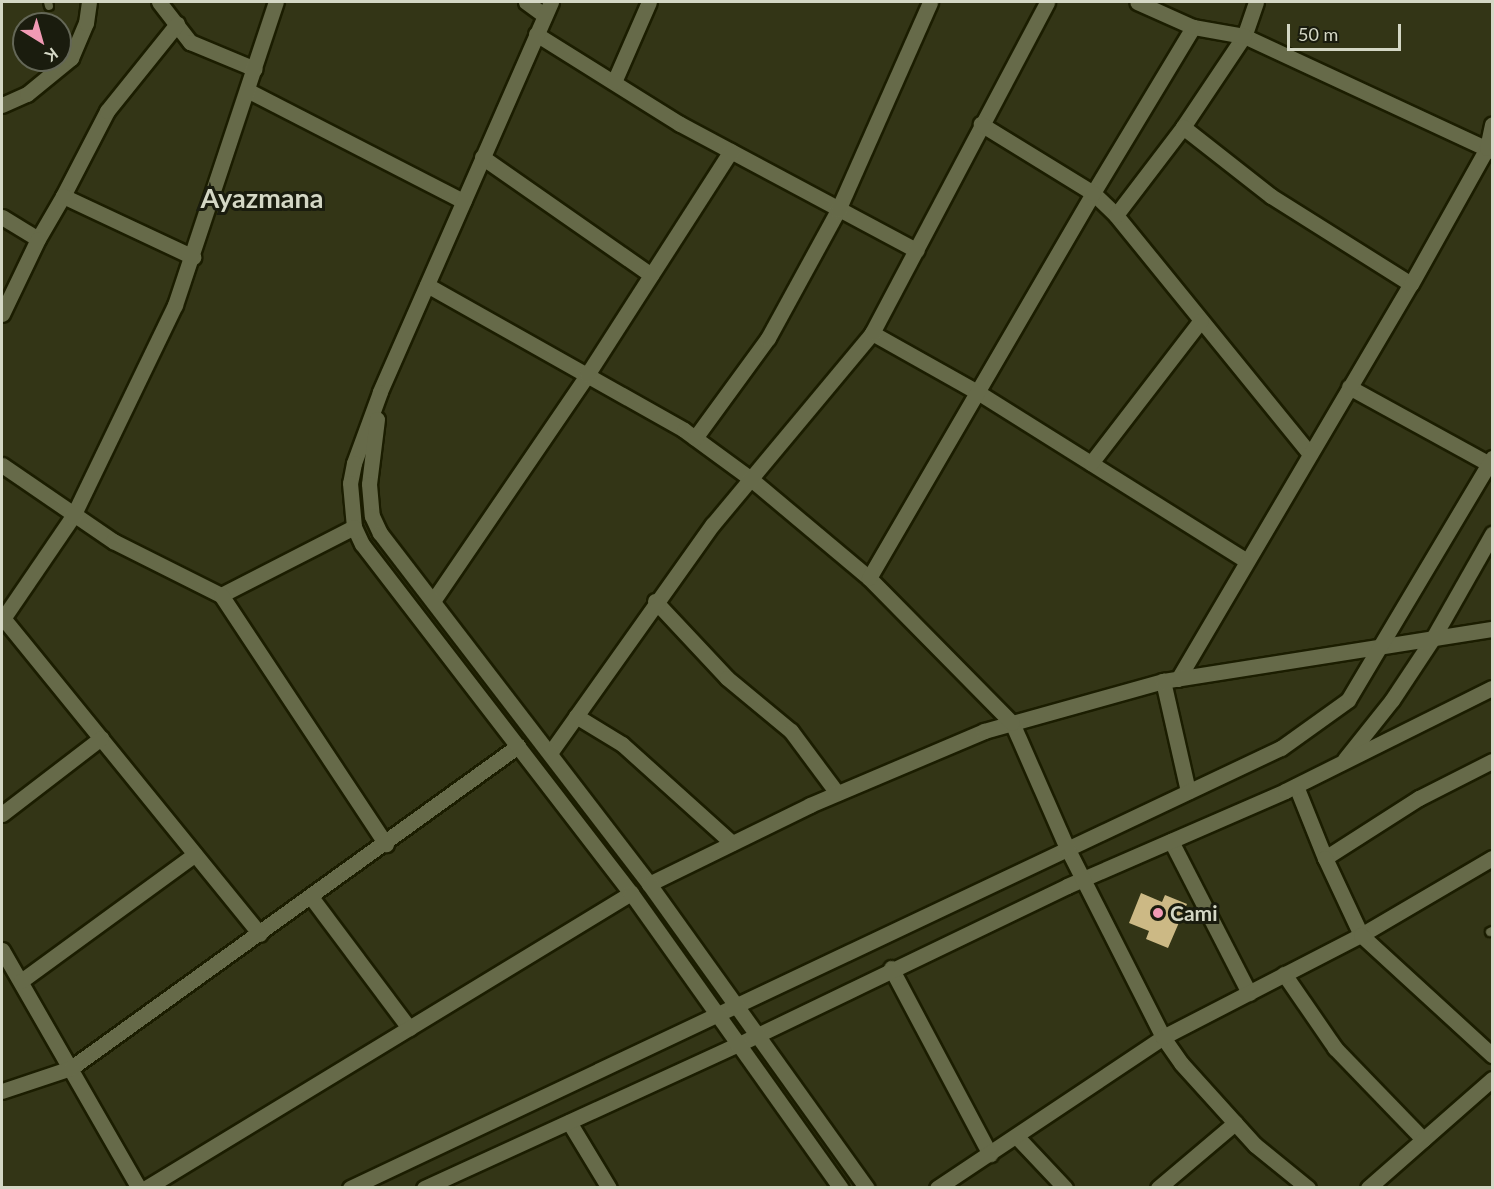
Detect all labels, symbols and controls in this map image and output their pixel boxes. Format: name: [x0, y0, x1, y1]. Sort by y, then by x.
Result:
north arrow: [12, 12, 72, 72]
scale bar: [1290, 12, 1404, 50]
text: 50 m: [1298, 23, 1338, 45]
text: K: [42, 44, 62, 66]
district label: Ayazmana: [201, 182, 323, 214]
place label: Cami: [1170, 900, 1217, 926]
marker: Cami: [1151, 906, 1165, 920]

